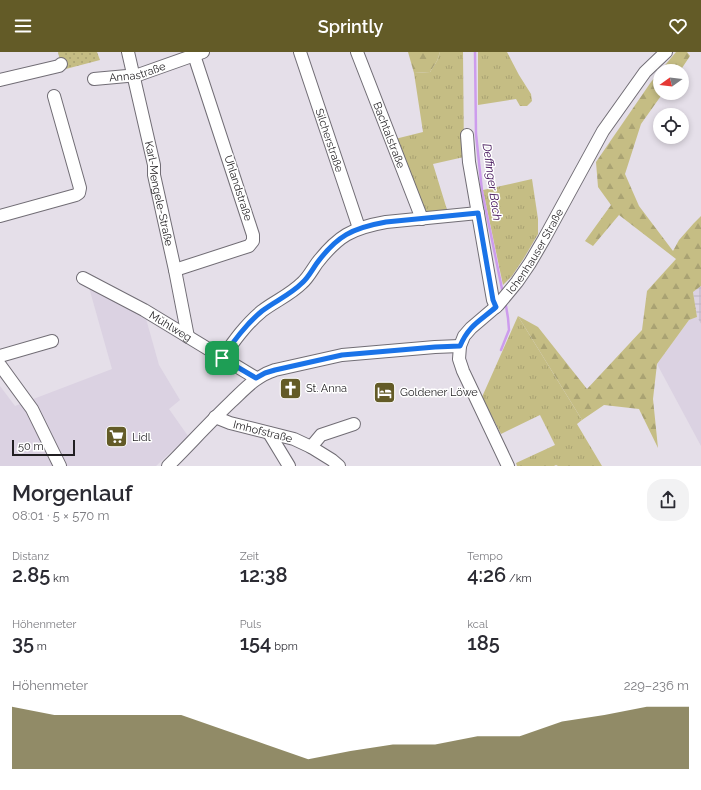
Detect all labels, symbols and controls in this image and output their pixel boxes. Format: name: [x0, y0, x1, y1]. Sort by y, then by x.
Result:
icon: menu: [12, 15, 34, 37]
icon: heart: [667, 15, 689, 37]
text: Sprintly: [318, 16, 383, 37]
street label: Annastraße: [109, 59, 168, 84]
north arrow: [653, 64, 689, 100]
map controls: [653, 64, 689, 144]
street label: Bachtalstraße: [371, 100, 408, 170]
street label: Silcherstraße: [313, 107, 346, 174]
button: locate: [653, 108, 689, 144]
street label: Karl-Mengele-Straße: [142, 140, 176, 248]
water label: Deffinger Bach: [480, 142, 504, 222]
street label: Uhlandstraße: [221, 154, 255, 223]
street label: Ichenhauser Straße: [503, 206, 566, 296]
street label: Mühlweg: [147, 308, 194, 344]
pin: [205, 341, 239, 375]
icon: arrive: [211, 347, 233, 369]
church icon: St. Anna: [277, 375, 303, 401]
hotel icon: Goldener Löwe: [371, 379, 397, 405]
place label: St. Anna: [306, 382, 347, 395]
place label: Goldener Löwe: [400, 386, 478, 399]
street label: Imhofstraße: [232, 418, 294, 445]
supermarket icon: Lidl: [104, 424, 130, 450]
place label: Lidl: [132, 431, 151, 444]
scale bar: [12, 438, 75, 457]
text: 50 m: [18, 440, 44, 453]
button: share: [647, 479, 689, 521]
text: Morgenlauf: [12, 480, 133, 506]
text: 08:01 · 5 × 570 m: [12, 508, 110, 523]
text: Distanz: [12, 550, 49, 563]
text: Zeit: [240, 550, 259, 563]
text: Tempo: [467, 550, 503, 563]
text: 2.85: [12, 563, 50, 587]
text: 12:38: [240, 563, 288, 587]
text: 4:26: [467, 563, 506, 587]
text: km: [50, 572, 69, 585]
text: /km: [506, 572, 532, 585]
text: Höhenmeter: [12, 618, 76, 631]
text: Puls: [240, 618, 261, 631]
text: kcal: [467, 618, 488, 631]
text: 35: [12, 631, 34, 655]
text: 154: [240, 631, 271, 655]
text: 185: [467, 631, 500, 655]
text: m: [34, 640, 47, 653]
text: bpm: [271, 640, 298, 653]
text: Höhenmeter: [12, 678, 88, 693]
text: 229–236 m: [624, 678, 689, 693]

